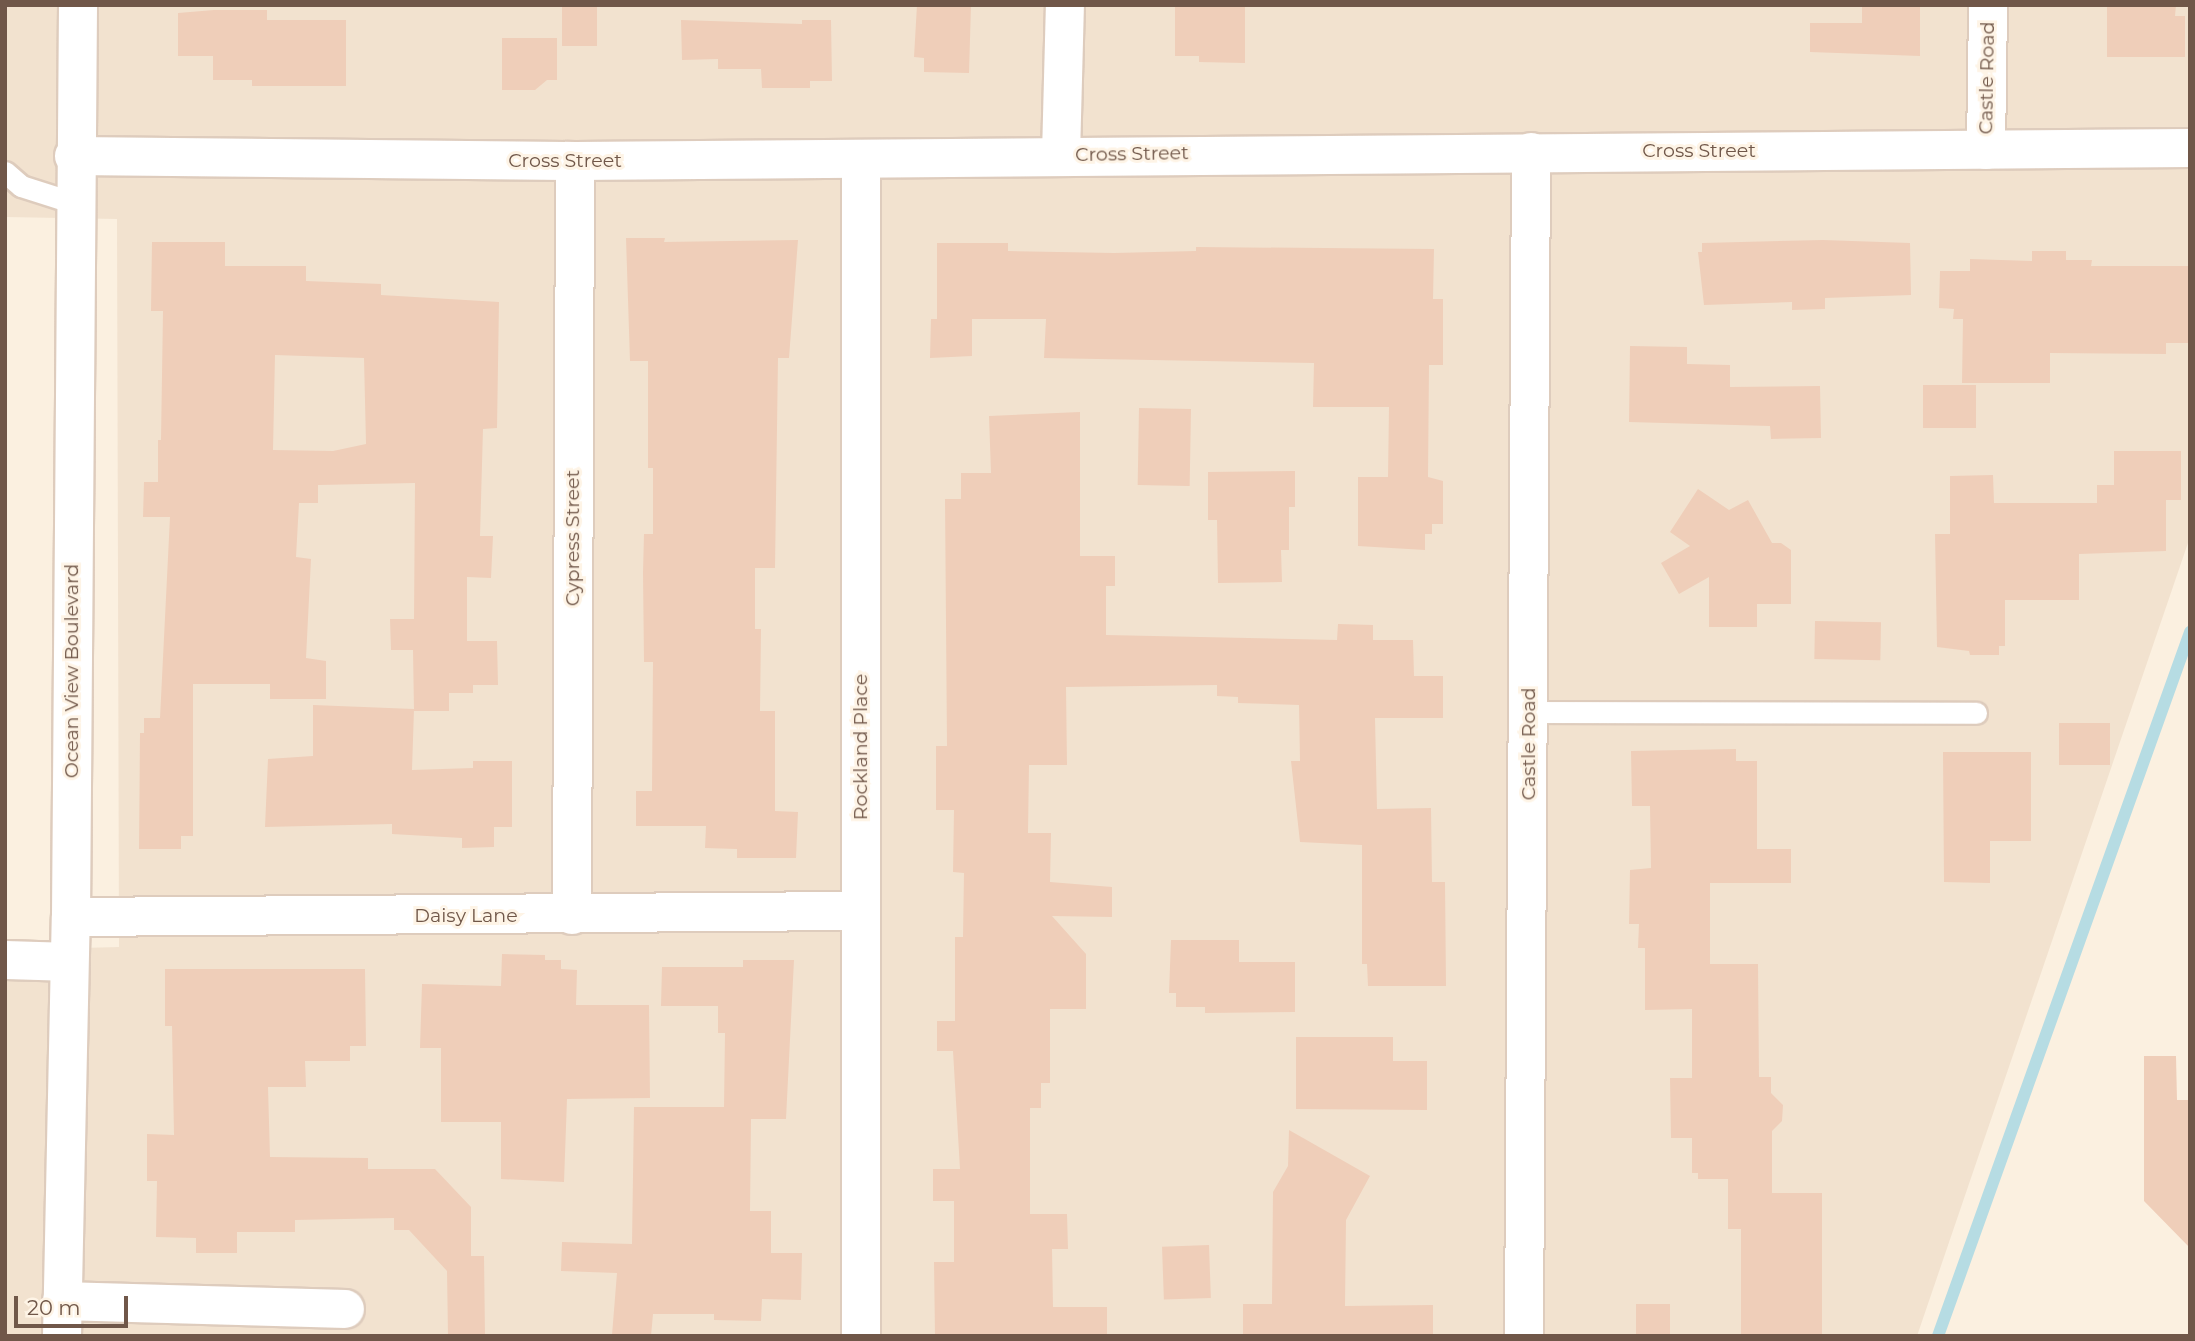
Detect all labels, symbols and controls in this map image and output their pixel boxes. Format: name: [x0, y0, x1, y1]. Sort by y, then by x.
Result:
street label: Castle Road: [1975, 21, 1999, 135]
street label: Cross Street: [1642, 140, 1756, 162]
street label: Cross Street: [1075, 142, 1189, 166]
street label: Cross Street: [508, 150, 622, 172]
street label: Cypress Street: [562, 470, 584, 606]
street label: Ocean View Boulevard: [61, 564, 83, 778]
street label: Rockland Place: [850, 674, 872, 820]
street label: Castle Road: [1518, 688, 1540, 800]
street label: Daisy Lane: [414, 905, 518, 927]
scale bar: [18, 1282, 131, 1326]
text: 20 m: [27, 1295, 81, 1320]

